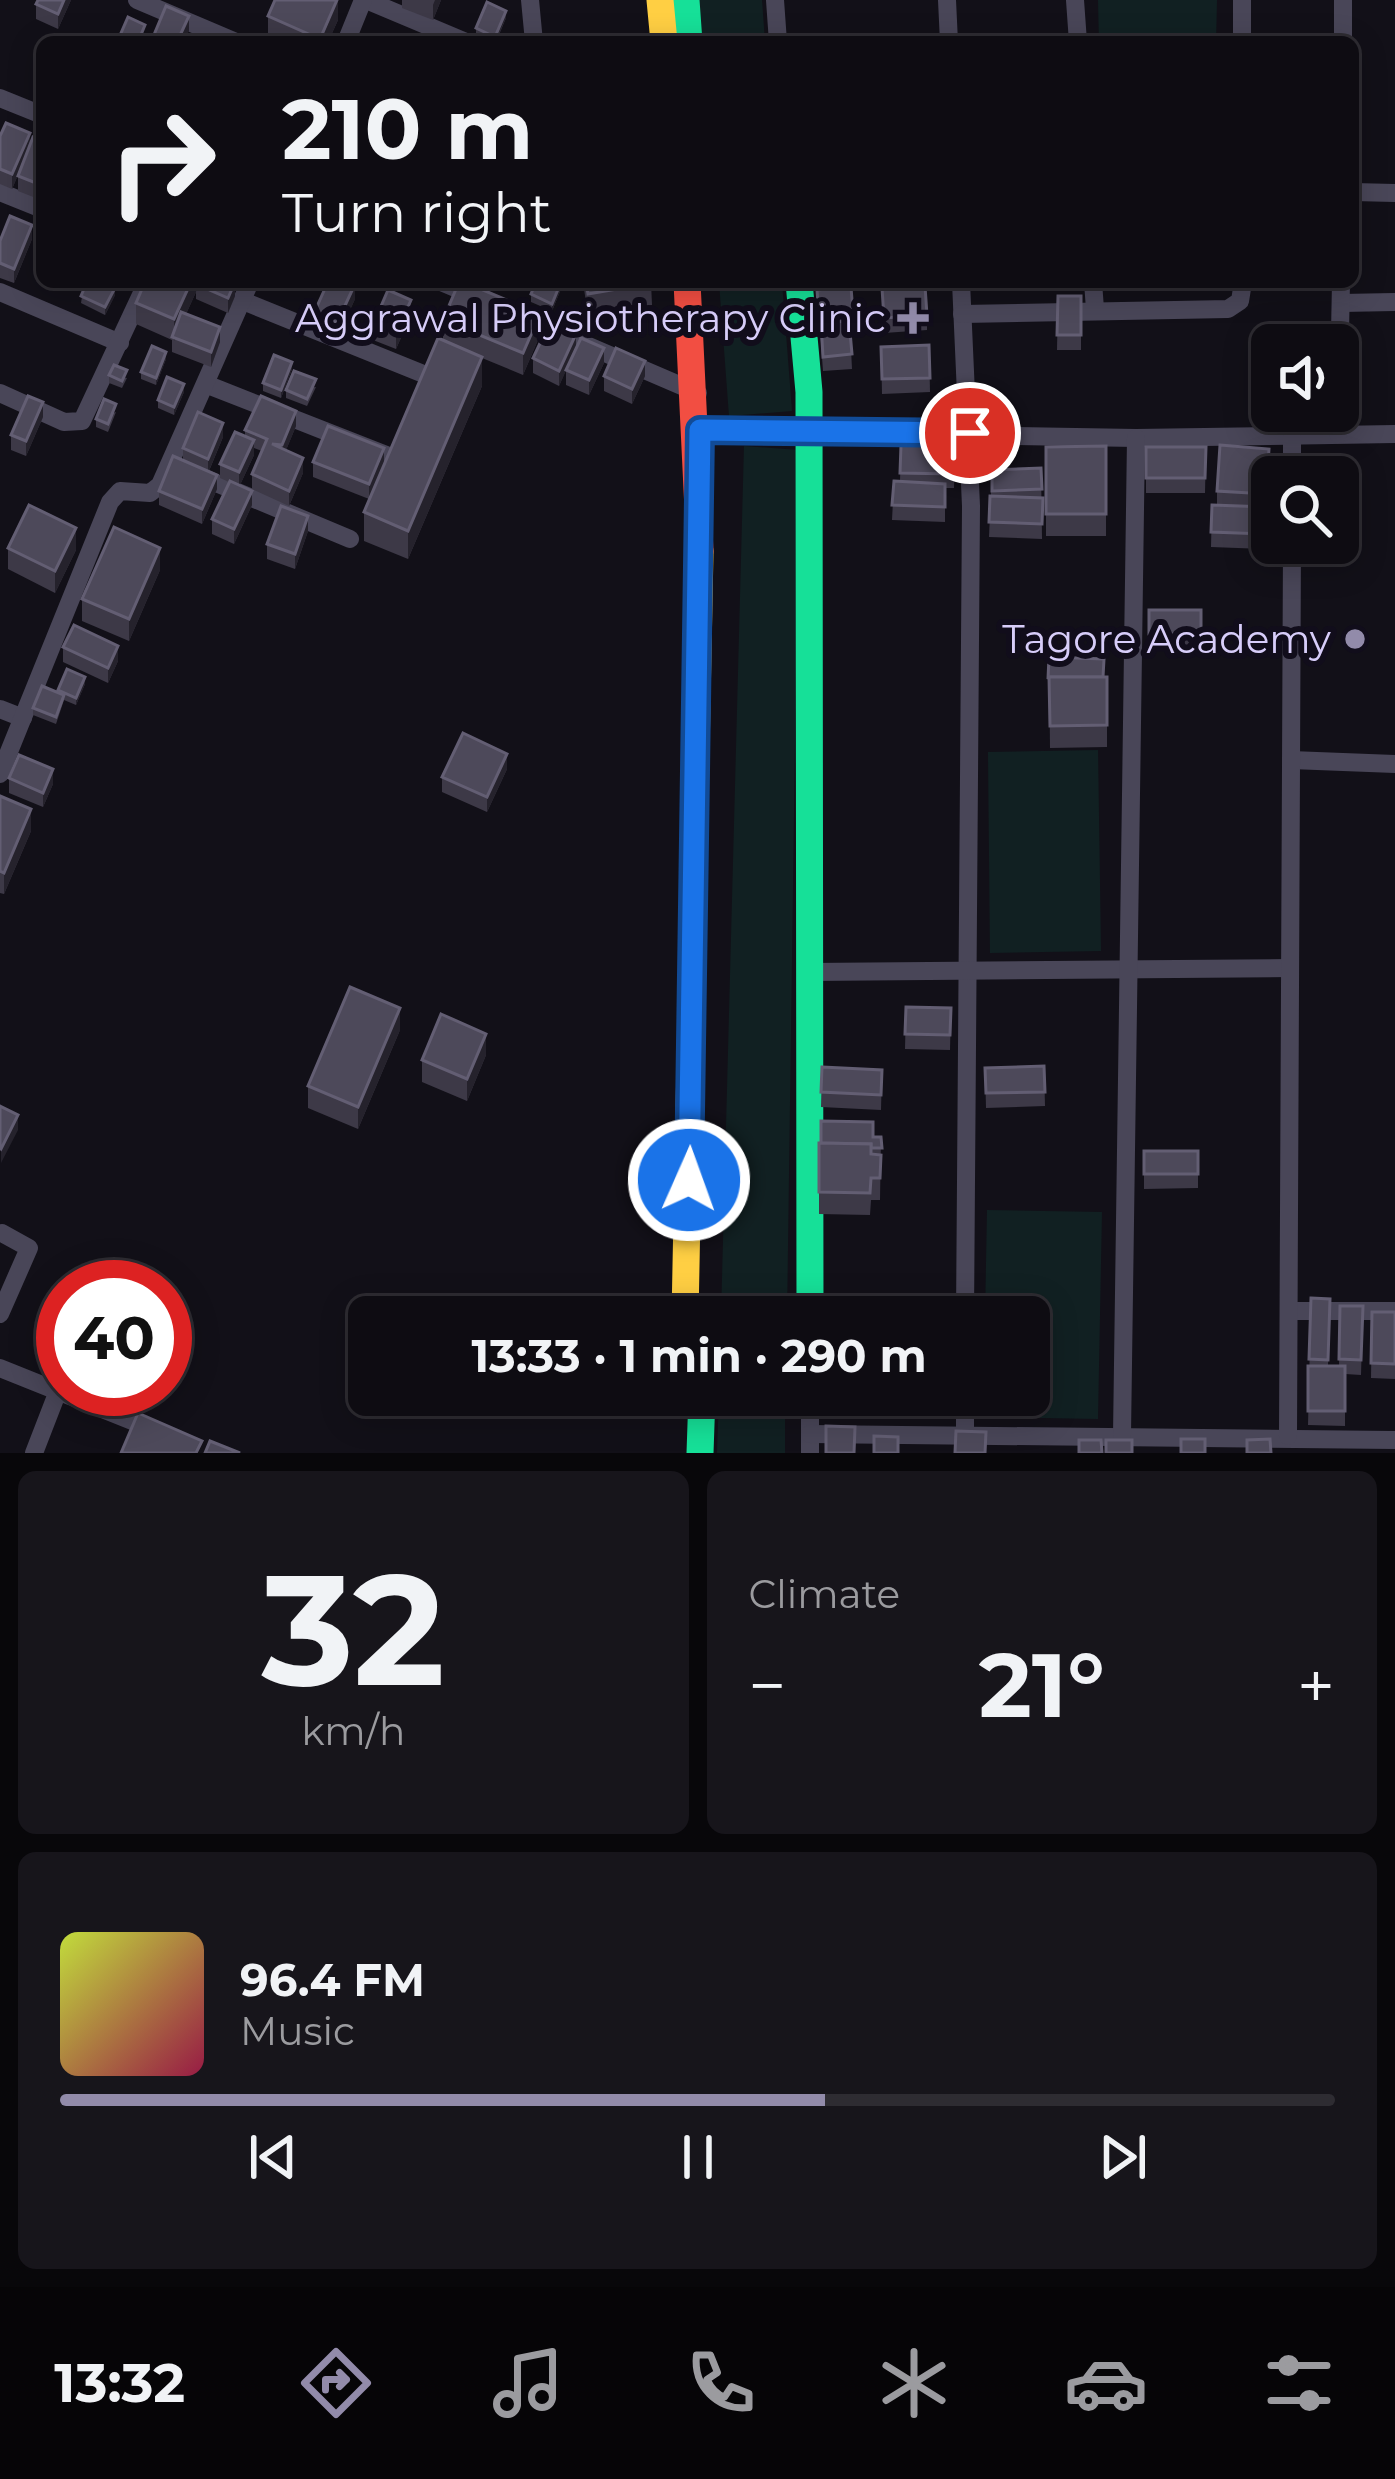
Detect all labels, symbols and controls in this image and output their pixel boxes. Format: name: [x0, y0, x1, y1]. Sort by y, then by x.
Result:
text: 210 m: [282, 78, 533, 180]
icon: right: [84, 84, 240, 240]
text: Turn right: [282, 180, 552, 246]
place label: Aggrawal Physiotherapy Clinic: [295, 294, 886, 342]
marker: Aggrawal Physiotherapy Clinic: [897, 302, 929, 334]
map controls: [1251, 324, 1359, 564]
button: sound: [1251, 324, 1359, 432]
pin: [919, 382, 1021, 484]
icon: arrive: [937, 400, 1003, 466]
button: search: [1251, 456, 1359, 564]
place label: Tagore Academy: [1002, 615, 1332, 663]
marker: Tagore Academy: [1342, 626, 1368, 652]
position arrow: [626, 1117, 752, 1243]
speed limit sign: 40: [36, 1260, 192, 1416]
text: 13:33 · 1 min · 290 m: [471, 1328, 927, 1383]
text: 32: [261, 1534, 445, 1724]
text: Climate: [749, 1570, 900, 1618]
text: 21°: [979, 1630, 1105, 1740]
text: −: [749, 1645, 786, 1726]
text: +: [1297, 1645, 1335, 1726]
text: km/h: [301, 1707, 405, 1755]
text: 96.4 FM: [240, 1952, 425, 2007]
text: Music: [240, 2007, 355, 2055]
icon: previous: [240, 2124, 306, 2190]
icon: pause: [665, 2124, 731, 2190]
icon: next: [1090, 2124, 1156, 2190]
icon: directions: [294, 2341, 378, 2425]
icon: music: [486, 2341, 570, 2425]
icon: phone: [679, 2341, 763, 2425]
icon: climate: [872, 2341, 956, 2425]
icon: car: [1064, 2341, 1148, 2425]
icon: filters: [1257, 2341, 1341, 2425]
text: 13:32: [54, 2350, 185, 2416]

